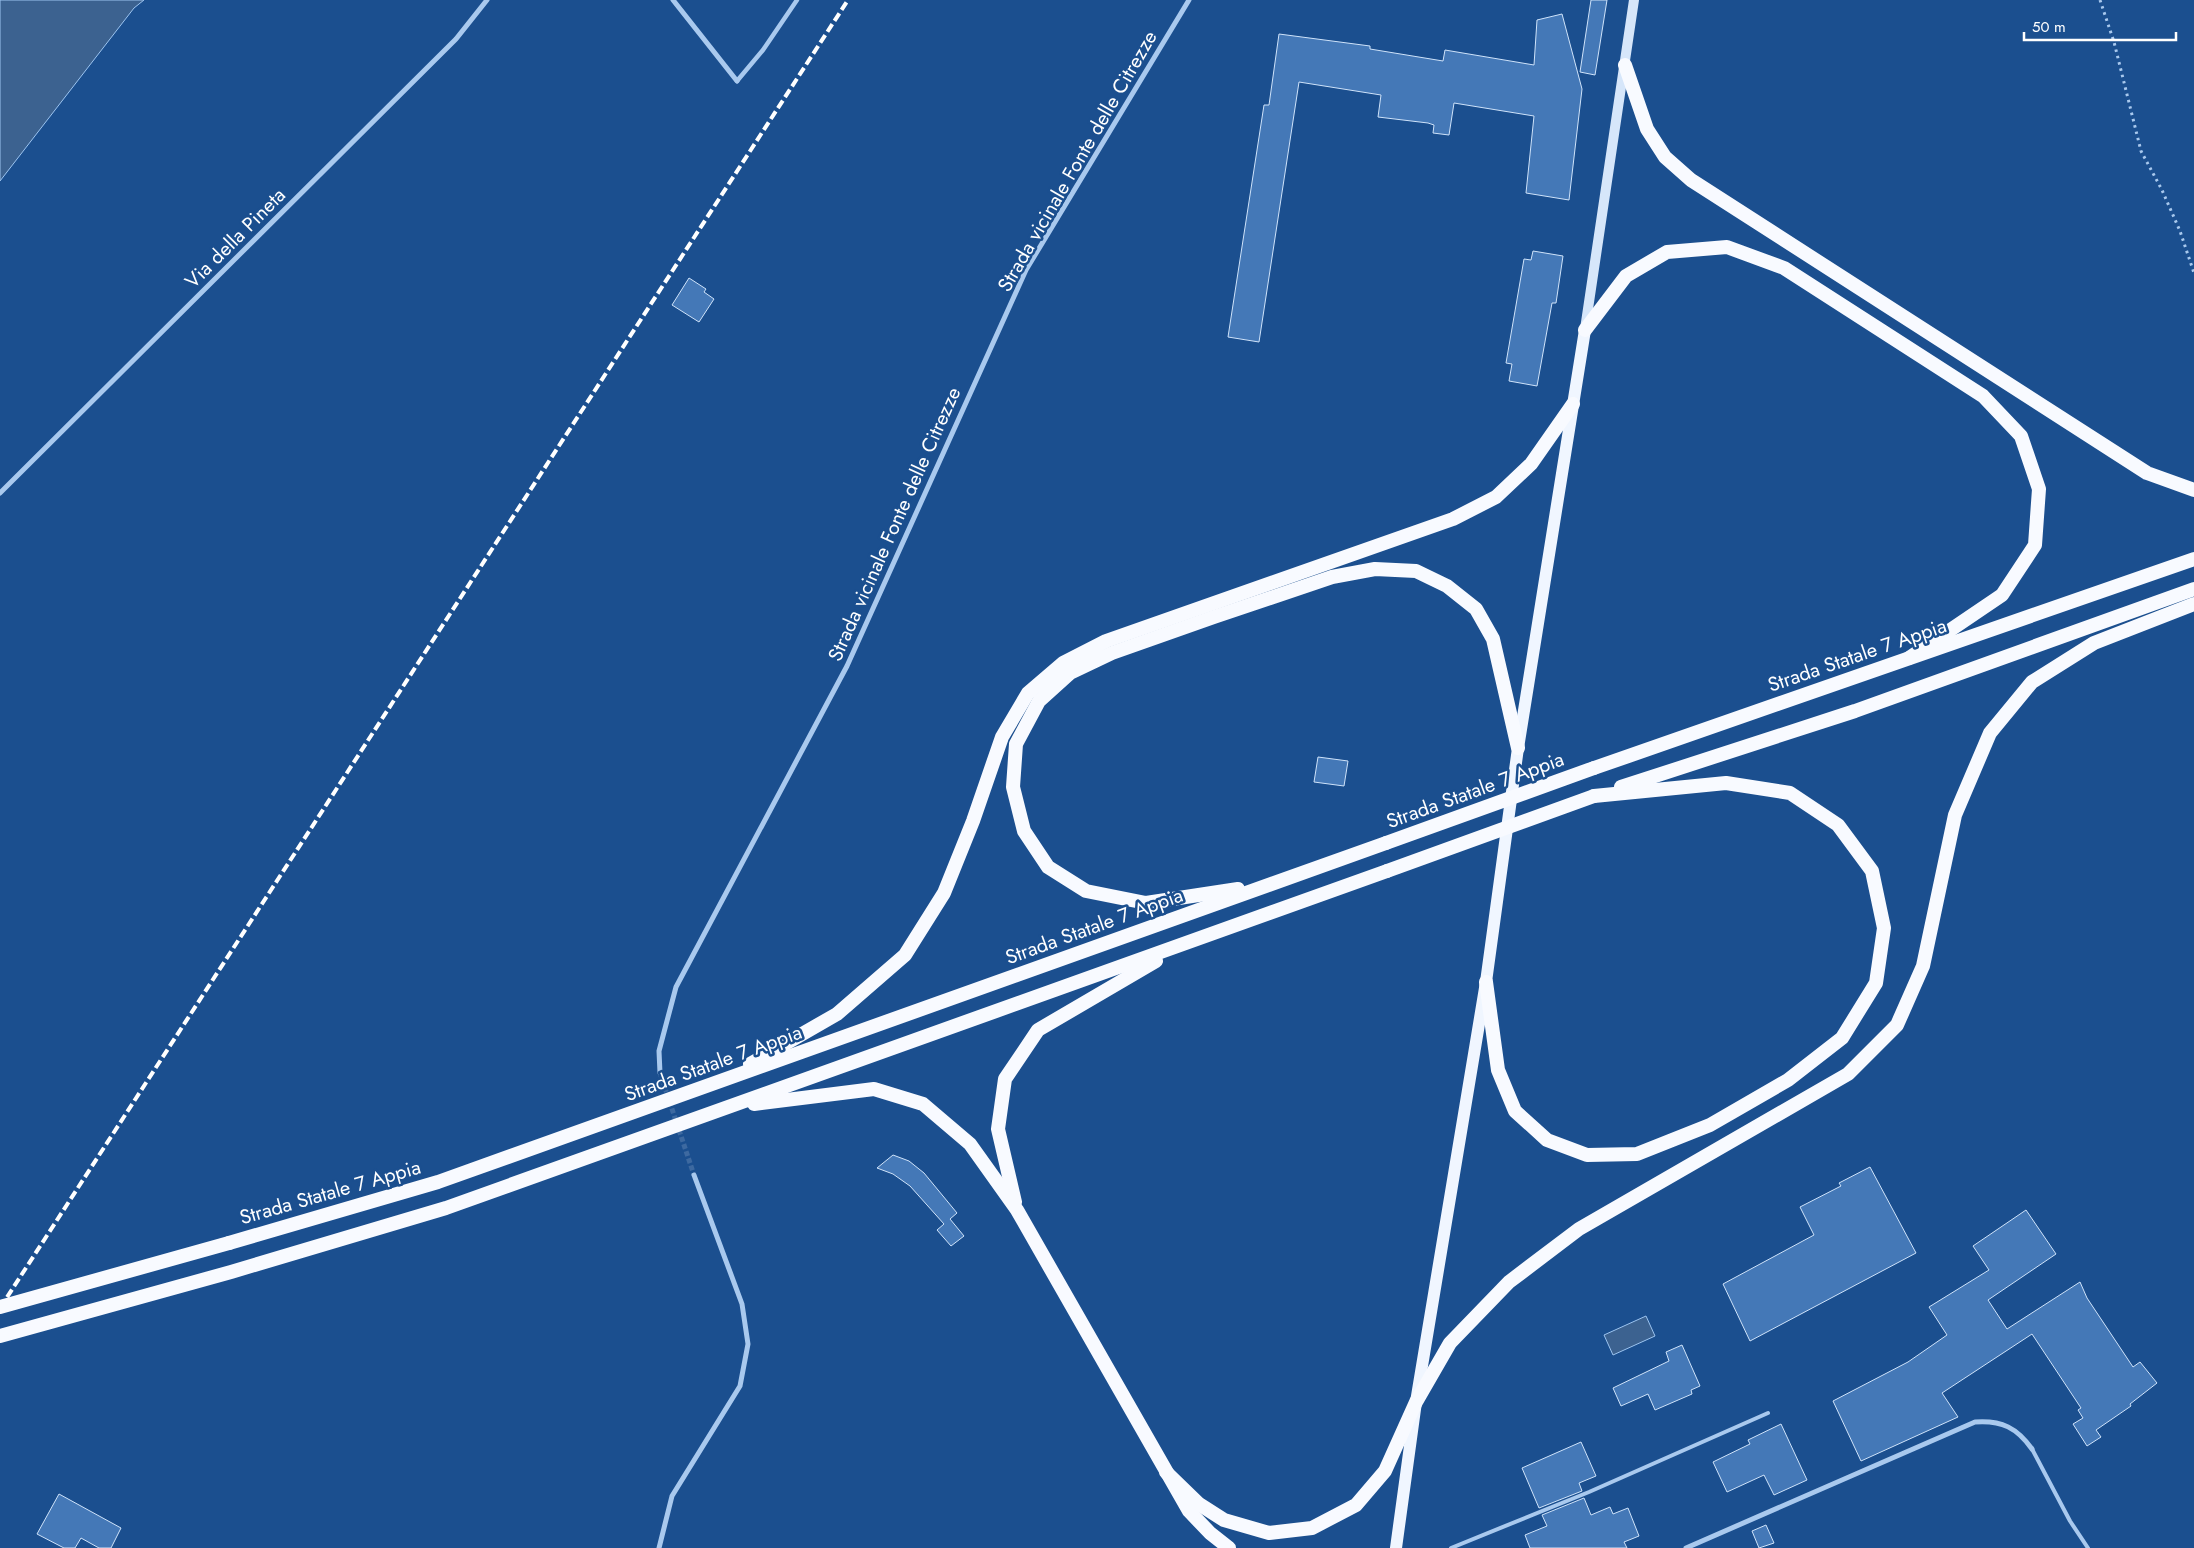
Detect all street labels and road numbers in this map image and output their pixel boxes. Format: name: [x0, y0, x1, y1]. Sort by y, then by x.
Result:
street label: Strada vicinale Fonte delle Citrezze: [991, 25, 1164, 297]
street label: Via della Pineta: [178, 181, 292, 295]
street label: Strada vicinale Fonte delle Citrezze: [821, 382, 968, 666]
street label: Strada Statale 7 Appia: [1764, 611, 1950, 700]
street label: Strada Statale 7 Appia: [1382, 745, 1568, 836]
street label: Strada Statale 7 Appia: [1001, 881, 1187, 972]
street label: Strada Statale 7 Appia: [620, 1018, 806, 1109]
street label: Strada Statale 7 Appia: [236, 1153, 424, 1232]

